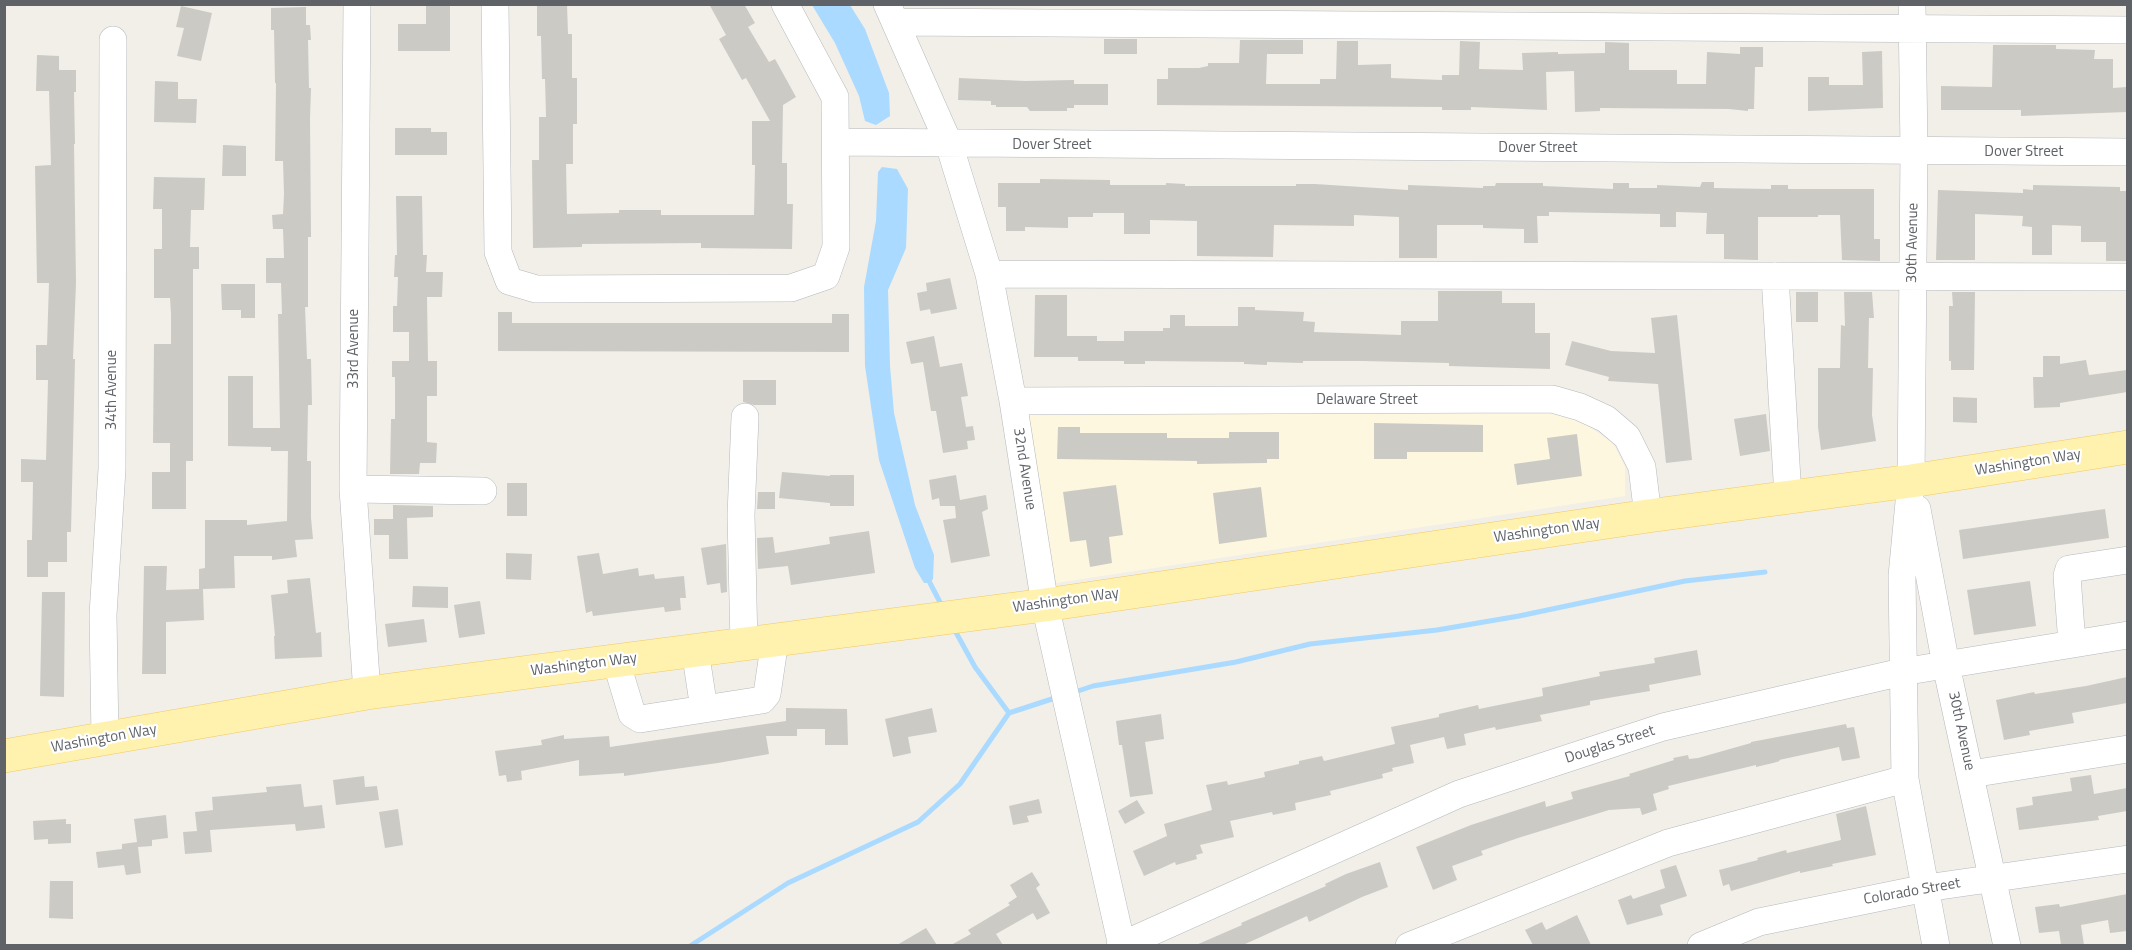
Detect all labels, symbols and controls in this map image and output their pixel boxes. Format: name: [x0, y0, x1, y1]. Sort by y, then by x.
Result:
street label: Dover Street: [1012, 136, 1092, 154]
street label: Dover Street: [1498, 139, 1578, 157]
street label: Dover Street: [1984, 143, 2064, 161]
street label: 30th Avenue: [1903, 203, 1923, 283]
street label: 33rd Avenue: [345, 309, 363, 389]
street label: 34th Avenue: [103, 350, 121, 430]
street label: Delaware Street: [1316, 391, 1418, 409]
street label: 32nd Avenue: [1009, 427, 1039, 511]
street label: Washington Way: [1974, 446, 2082, 480]
street label: Washington Way: [1493, 515, 1601, 547]
street label: Washington Way: [1012, 585, 1120, 617]
street label: Washington Way: [530, 650, 638, 680]
street label: 30th Avenue: [1944, 690, 1978, 772]
street label: Washington Way: [50, 721, 158, 757]
street label: Douglas Street: [1563, 722, 1657, 768]
street label: Colorado Street: [1862, 875, 1962, 909]

